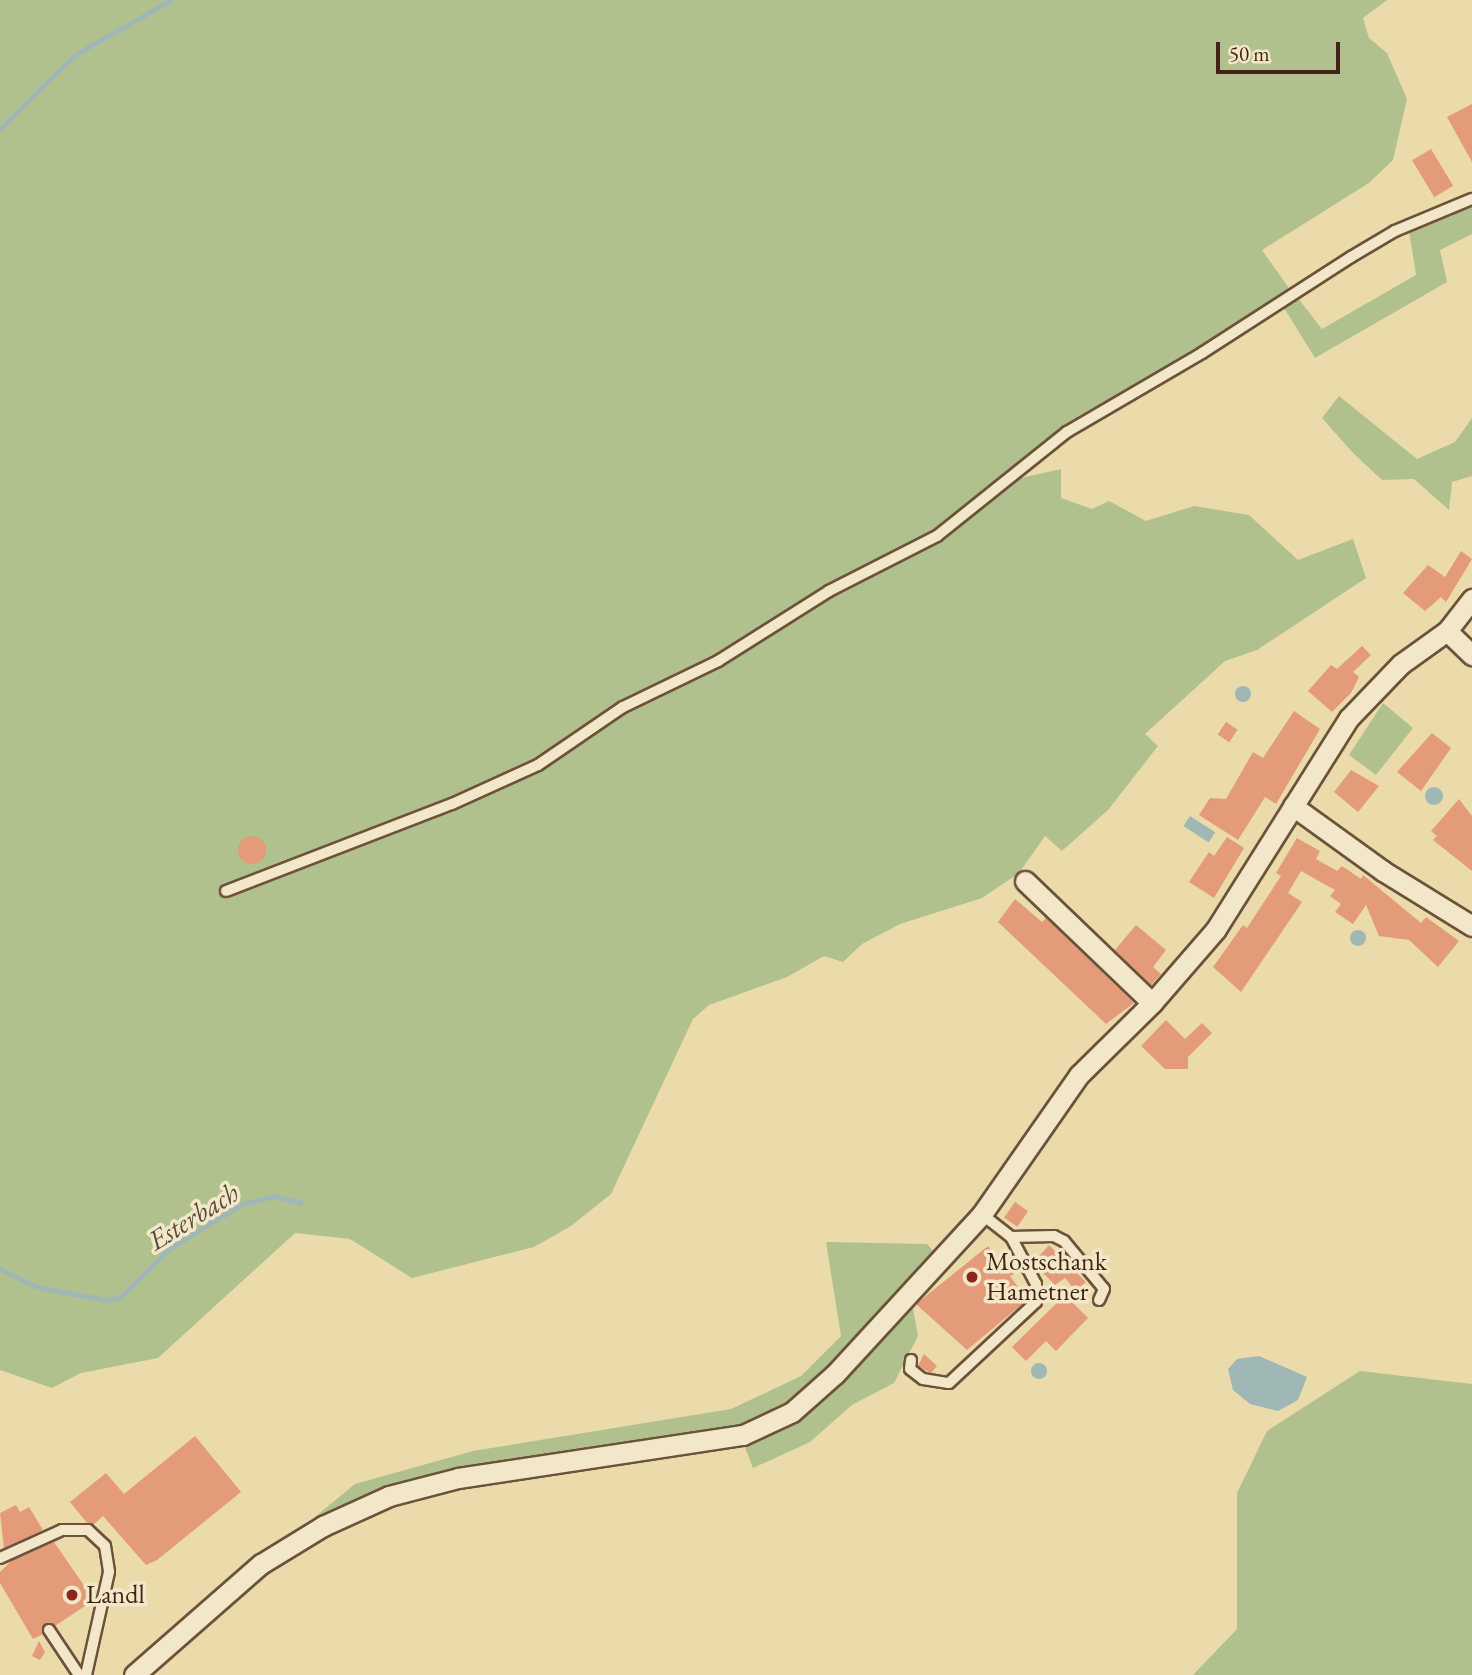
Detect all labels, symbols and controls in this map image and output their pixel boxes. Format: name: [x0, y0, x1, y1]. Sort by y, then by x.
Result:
scale bar: [1220, 28, 1344, 72]
text: 50 m: [1229, 40, 1270, 67]
water label: Esterbach: [142, 1175, 244, 1257]
place label: Mostschank Hametner: [986, 1246, 1107, 1308]
marker: Mostschank Hametner: [964, 1269, 980, 1285]
place label: Landl: [86, 1579, 145, 1611]
marker: Landl: [64, 1587, 80, 1603]

